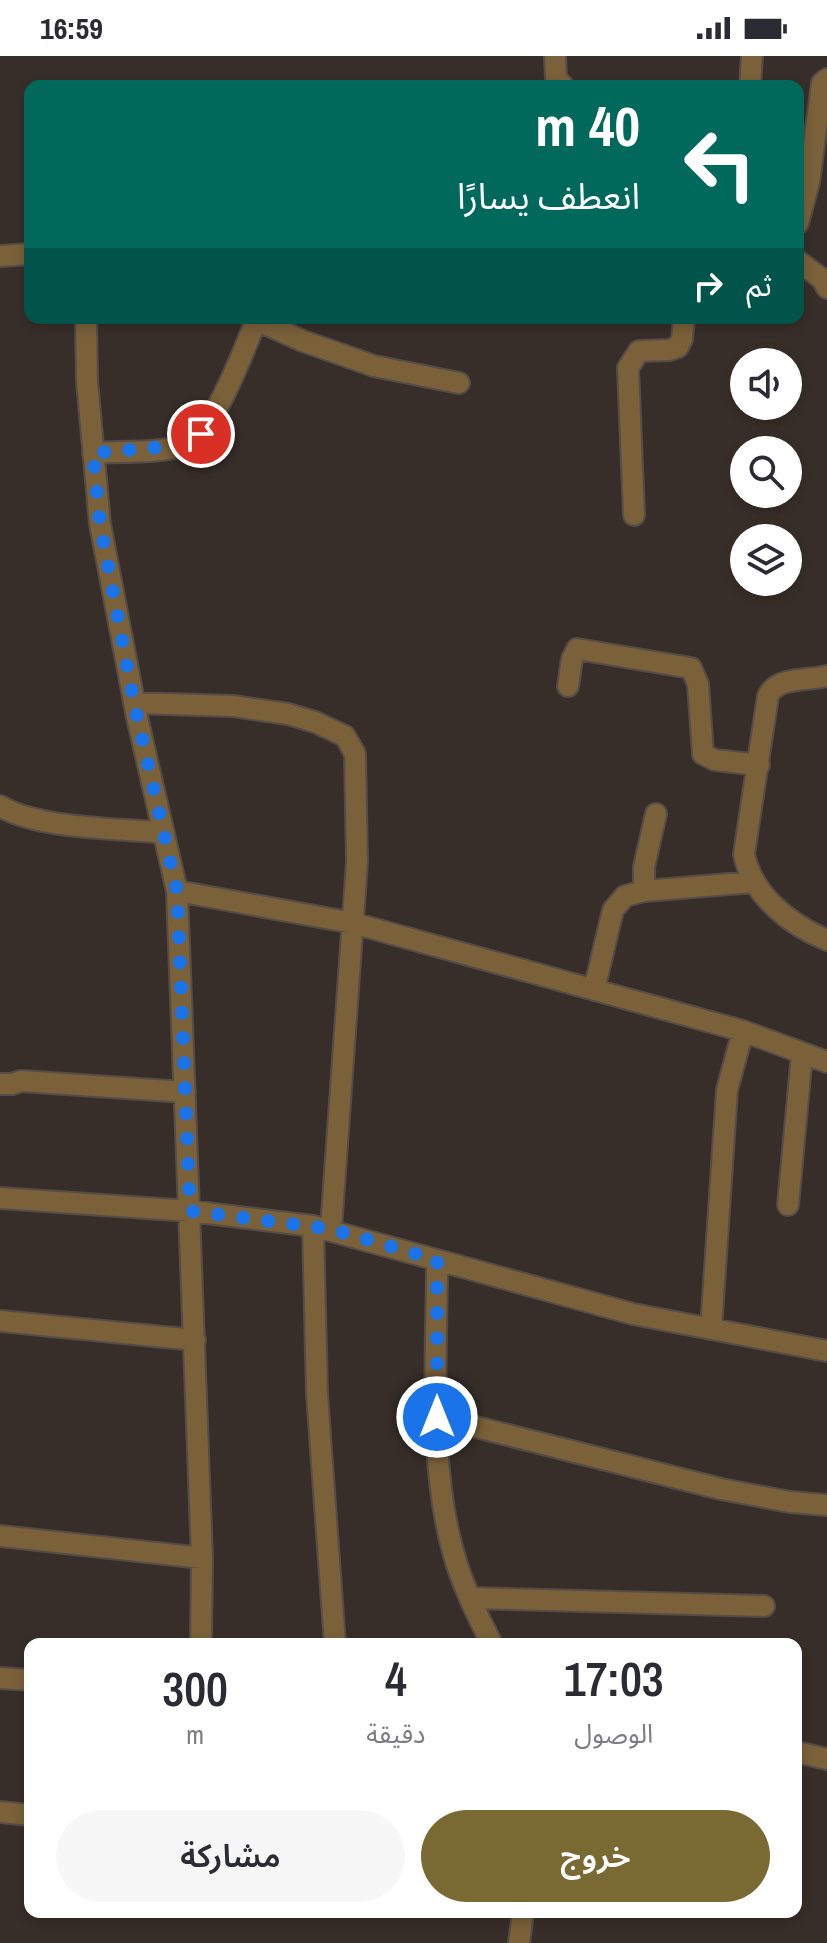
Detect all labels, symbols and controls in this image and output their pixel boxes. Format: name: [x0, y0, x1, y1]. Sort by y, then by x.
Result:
text: 16:59: [40, 8, 103, 48]
text: 40 m: [535, 88, 640, 163]
icon: left: [668, 112, 772, 216]
text: انعطف يسارًا: [457, 172, 640, 220]
icon: right: [686, 264, 730, 308]
text: ثم: [746, 265, 772, 305]
map controls: [730, 348, 802, 596]
button: sound: [730, 348, 802, 420]
pin: [167, 400, 235, 468]
icon: arrive: [179, 412, 223, 456]
button: search: [730, 436, 802, 508]
button: layers: [730, 524, 802, 596]
position arrow: [395, 1375, 479, 1459]
text: 4: [385, 1646, 407, 1711]
text: 17:03: [564, 1646, 664, 1711]
text: 300: [162, 1656, 228, 1721]
text: دقيقة: [366, 1716, 426, 1751]
text: الوصول: [574, 1716, 653, 1751]
text: m: [186, 1717, 204, 1752]
button: مشاركة: [56, 1810, 405, 1902]
button: خروج: [421, 1810, 770, 1902]

